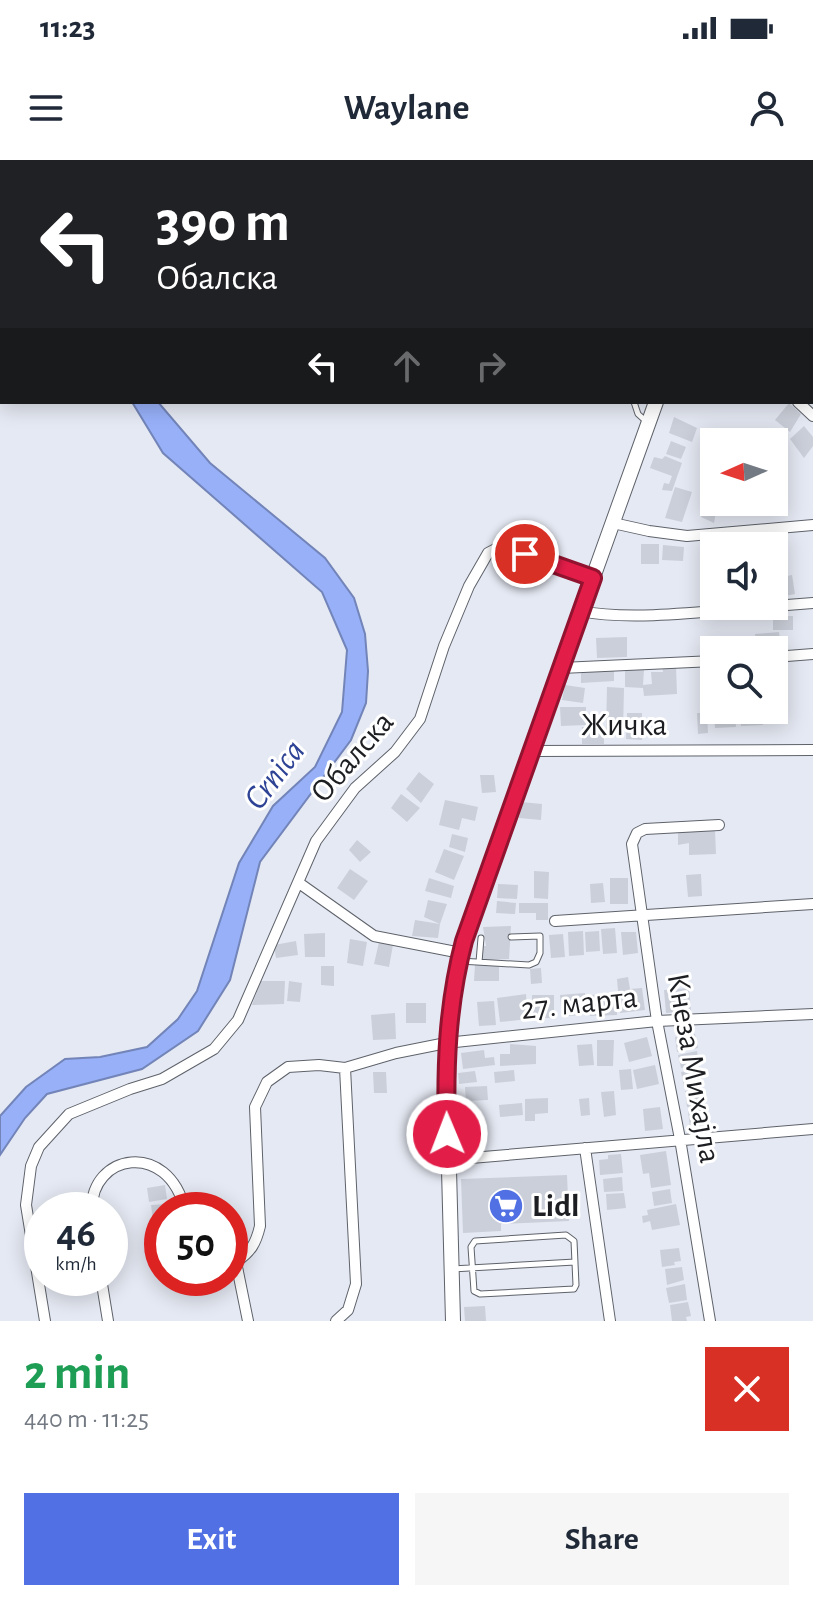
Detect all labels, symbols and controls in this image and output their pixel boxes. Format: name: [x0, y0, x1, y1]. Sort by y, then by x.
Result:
text: 11:23: [40, 13, 96, 43]
icon: menu: [24, 86, 68, 130]
icon: person: [745, 86, 789, 130]
text: Waylane: [343, 90, 470, 126]
icon: left: [24, 192, 128, 296]
text: 390 m: [156, 195, 290, 251]
text: Обалска: [156, 260, 278, 296]
icon: left: [301, 344, 345, 388]
icon: ahead: [385, 344, 429, 388]
icon: right: [469, 344, 513, 388]
north arrow: [700, 428, 788, 516]
map controls: [700, 428, 788, 724]
pin: [491, 520, 559, 588]
icon: arrive: [503, 532, 547, 576]
button: sound: [700, 532, 788, 620]
button: search: [700, 636, 788, 724]
street label: Обалска: [304, 706, 400, 808]
street label: Жичка: [581, 709, 667, 741]
water label: Crnica: [238, 734, 312, 816]
street label: Кнеза Михајла: [662, 971, 726, 1165]
street label: 27. марта: [519, 981, 639, 1025]
position arrow: [405, 1092, 489, 1176]
supermarket icon: Lidl: [487, 1187, 525, 1225]
place label: Lidl: [532, 1190, 579, 1222]
speed limit sign: 50: [144, 1192, 248, 1296]
text: 46: [56, 1214, 96, 1254]
text: km/h: [55, 1254, 97, 1274]
button: close: [705, 1347, 789, 1431]
text: 2 min: [24, 1350, 131, 1398]
text: 440 m · 11:25: [24, 1406, 149, 1432]
button: Exit: [24, 1493, 399, 1585]
button: Share: [415, 1493, 789, 1585]

